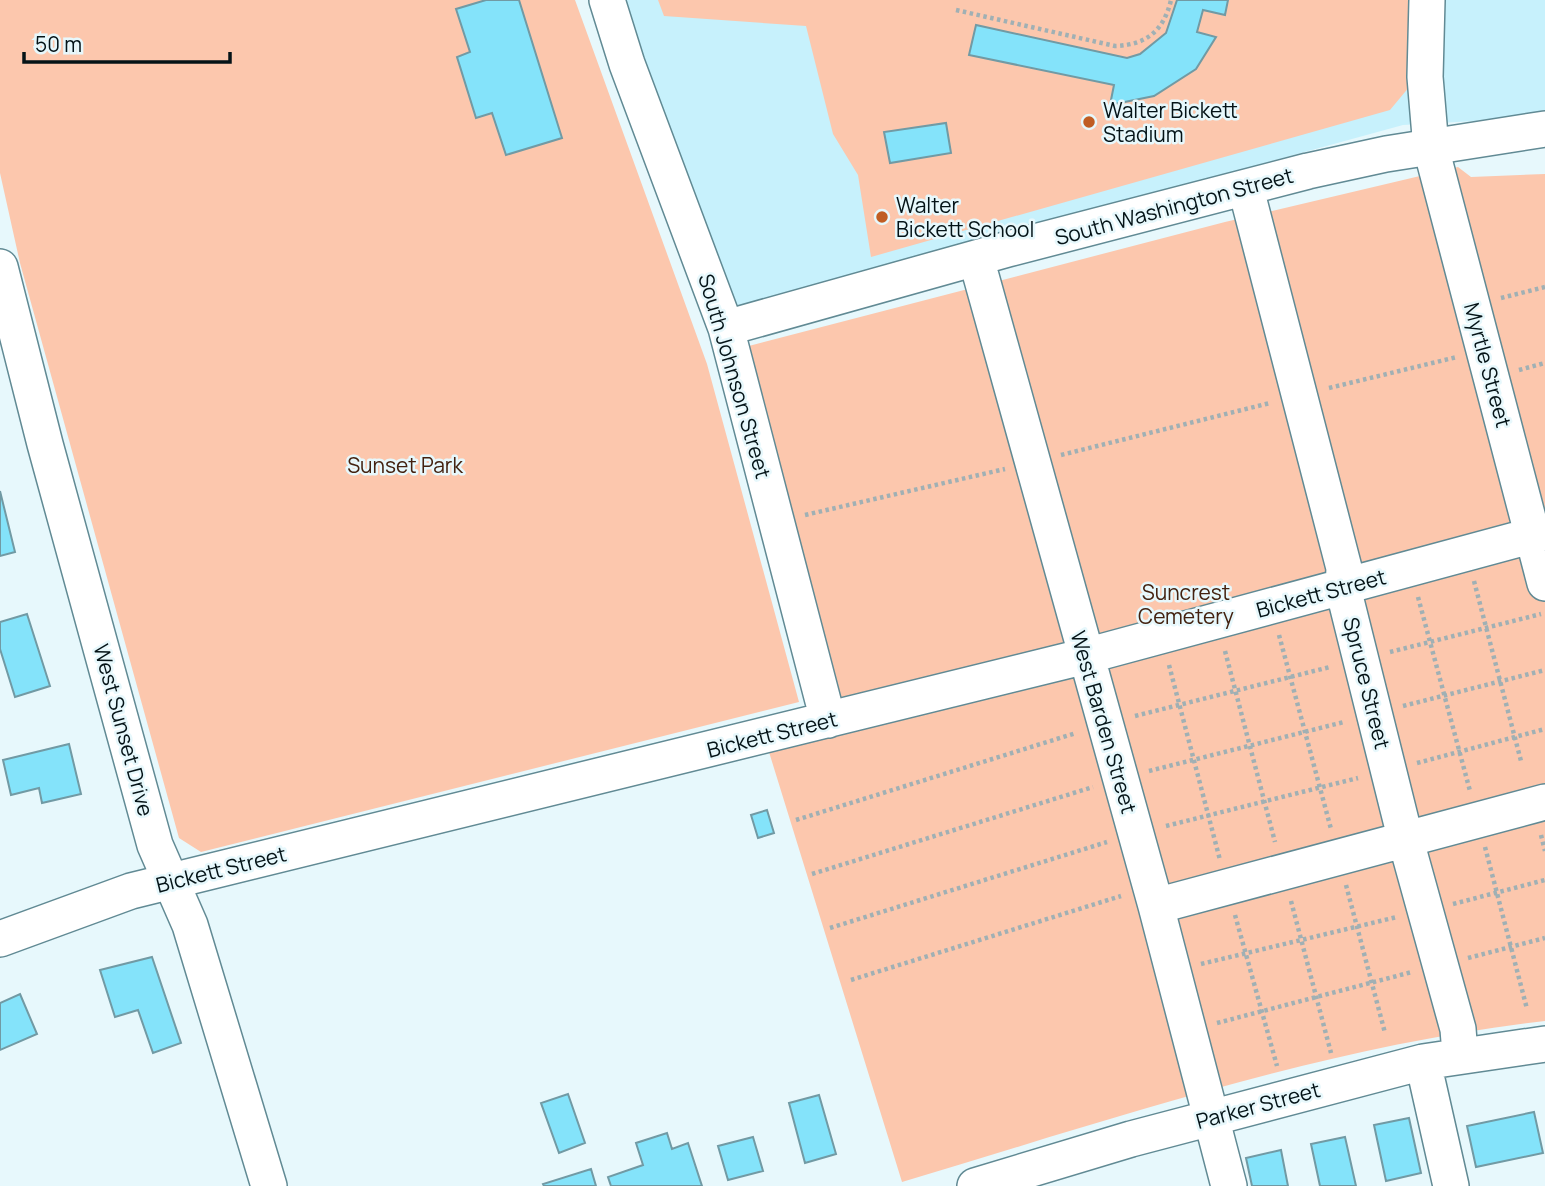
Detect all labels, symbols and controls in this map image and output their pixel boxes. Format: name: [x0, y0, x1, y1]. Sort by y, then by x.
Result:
scale bar: [24, 21, 231, 65]
text: 50 m: [35, 30, 82, 58]
place label: Walter Bickett Stadium: [1103, 96, 1238, 148]
marker: Walter Bickett Stadium: [1081, 114, 1097, 130]
street label: South Washington Street: [1052, 161, 1296, 251]
place label: Walter Bickett School: [896, 191, 1034, 243]
marker: Walter Bickett School: [874, 209, 890, 225]
street label: South Johnson Street: [692, 270, 778, 482]
street label: Myrtle Street: [1458, 300, 1518, 430]
park label: Sunset Park: [347, 451, 463, 479]
street label: Bickett Street: [1253, 562, 1389, 624]
park label: Suncrest Cemetery: [1138, 578, 1234, 630]
street label: Spruce Street: [1337, 614, 1397, 752]
street label: West Barden Street: [1065, 627, 1143, 817]
street label: West Sunset Drive: [88, 641, 160, 819]
street label: Bickett Street: [704, 704, 840, 764]
street label: Bickett Street: [153, 839, 289, 899]
street label: Parker Street: [1193, 1075, 1323, 1135]

